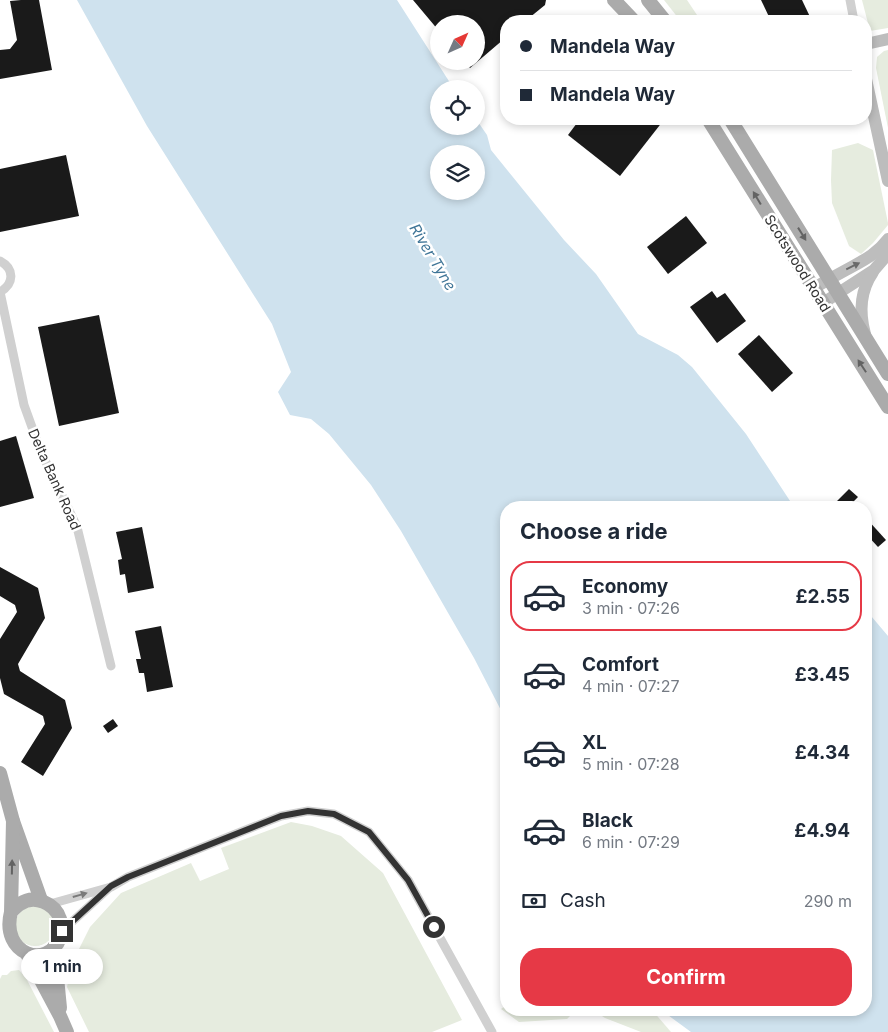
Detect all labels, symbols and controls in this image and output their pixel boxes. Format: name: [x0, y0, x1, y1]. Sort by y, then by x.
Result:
north arrow: [430, 15, 485, 70]
map controls: [430, 15, 485, 200]
text: Mandela Way: [550, 35, 675, 58]
button: locate: [430, 80, 485, 135]
text: Mandela Way: [550, 83, 675, 106]
button: layers: [430, 145, 485, 200]
one-way arrow: [753, 192, 762, 205]
street label: Scotswood Road: [761, 211, 835, 315]
water label: River Tyne: [406, 220, 460, 294]
one-way arrow: [797, 228, 806, 241]
one-way arrow: [846, 262, 860, 270]
one-way arrow: [857, 359, 866, 372]
street label: Delta Bank Road: [25, 426, 85, 532]
text: Choose a ride: [520, 518, 668, 544]
icon: car: [522, 574, 567, 619]
text: Economy: [582, 575, 668, 598]
text: £2.55: [795, 585, 850, 608]
text: 3 min · 07:26: [582, 598, 680, 618]
icon: car: [522, 652, 567, 697]
text: Comfort: [582, 653, 659, 676]
text: £3.45: [795, 663, 850, 686]
text: 4 min · 07:27: [582, 676, 680, 696]
icon: car: [522, 730, 567, 775]
text: XL: [582, 731, 607, 754]
text: £4.34: [795, 741, 850, 764]
text: 5 min · 07:28: [582, 754, 680, 774]
icon: car: [522, 808, 567, 853]
text: Black: [582, 809, 633, 832]
text: £4.94: [794, 819, 850, 842]
text: 6 min · 07:29: [582, 832, 680, 852]
one-way arrow: [8, 858, 16, 874]
icon: cash: [520, 887, 548, 915]
text: Cash: [560, 889, 606, 912]
one-way arrow: [73, 891, 88, 899]
text: 290 m: [804, 891, 852, 911]
route start: [423, 916, 445, 938]
route end: [51, 920, 73, 942]
callout: 1 min: [21, 948, 103, 984]
button: Confirm: [520, 948, 852, 1006]
text: 1 min: [42, 956, 82, 976]

